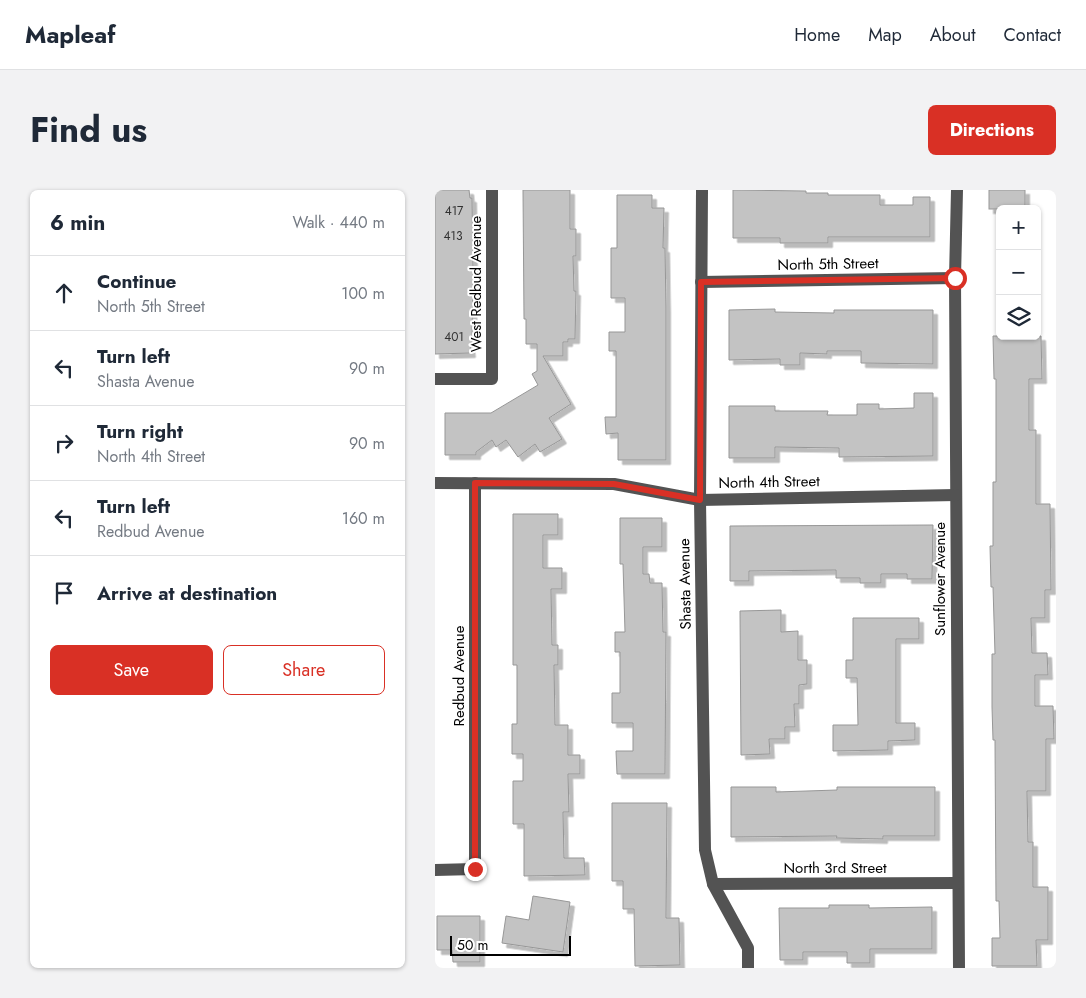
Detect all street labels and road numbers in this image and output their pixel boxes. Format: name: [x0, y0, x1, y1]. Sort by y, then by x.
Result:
street label: West Redbud Avenue: [465, 216, 487, 352]
street label: North 5th Street: [777, 252, 879, 276]
street label: North 4th Street: [718, 470, 820, 494]
street label: Sunflower Avenue: [929, 522, 951, 636]
street label: Shasta Avenue: [673, 538, 697, 630]
street label: Redbud Avenue: [448, 625, 470, 726]
street label: North 3rd Street: [783, 857, 887, 879]

